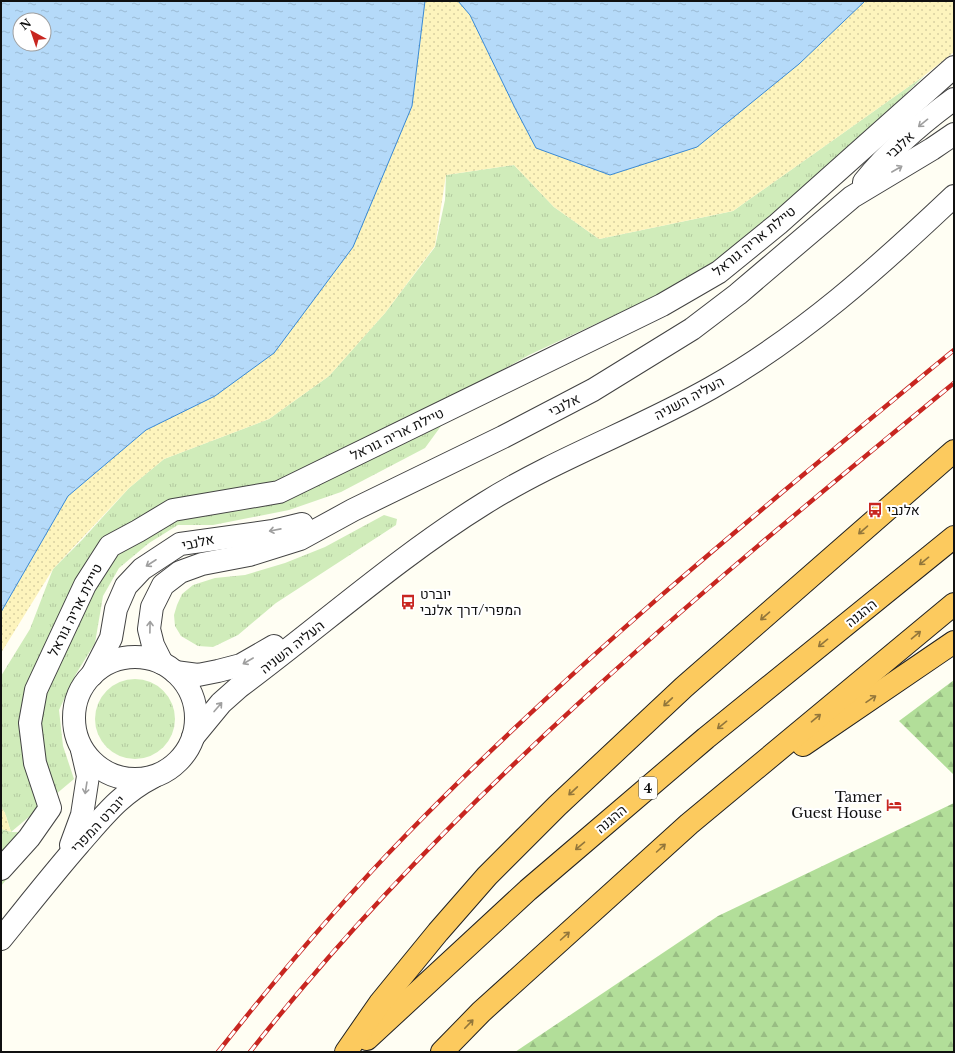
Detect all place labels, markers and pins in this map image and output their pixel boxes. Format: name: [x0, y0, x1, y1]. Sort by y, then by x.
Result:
bus stop icon: אלנבי: [866, 501, 884, 519]
place label: אלנבי: [887, 501, 920, 519]
place label: יוברט המפרי/דרך אלנבי: [420, 585, 521, 619]
bus stop icon: יוברט המפרי/דרך אלנבי: [399, 593, 417, 611]
place label: Tamer Guest House: [791, 788, 882, 822]
hotel icon: Tamer Guest House: [885, 796, 903, 814]

